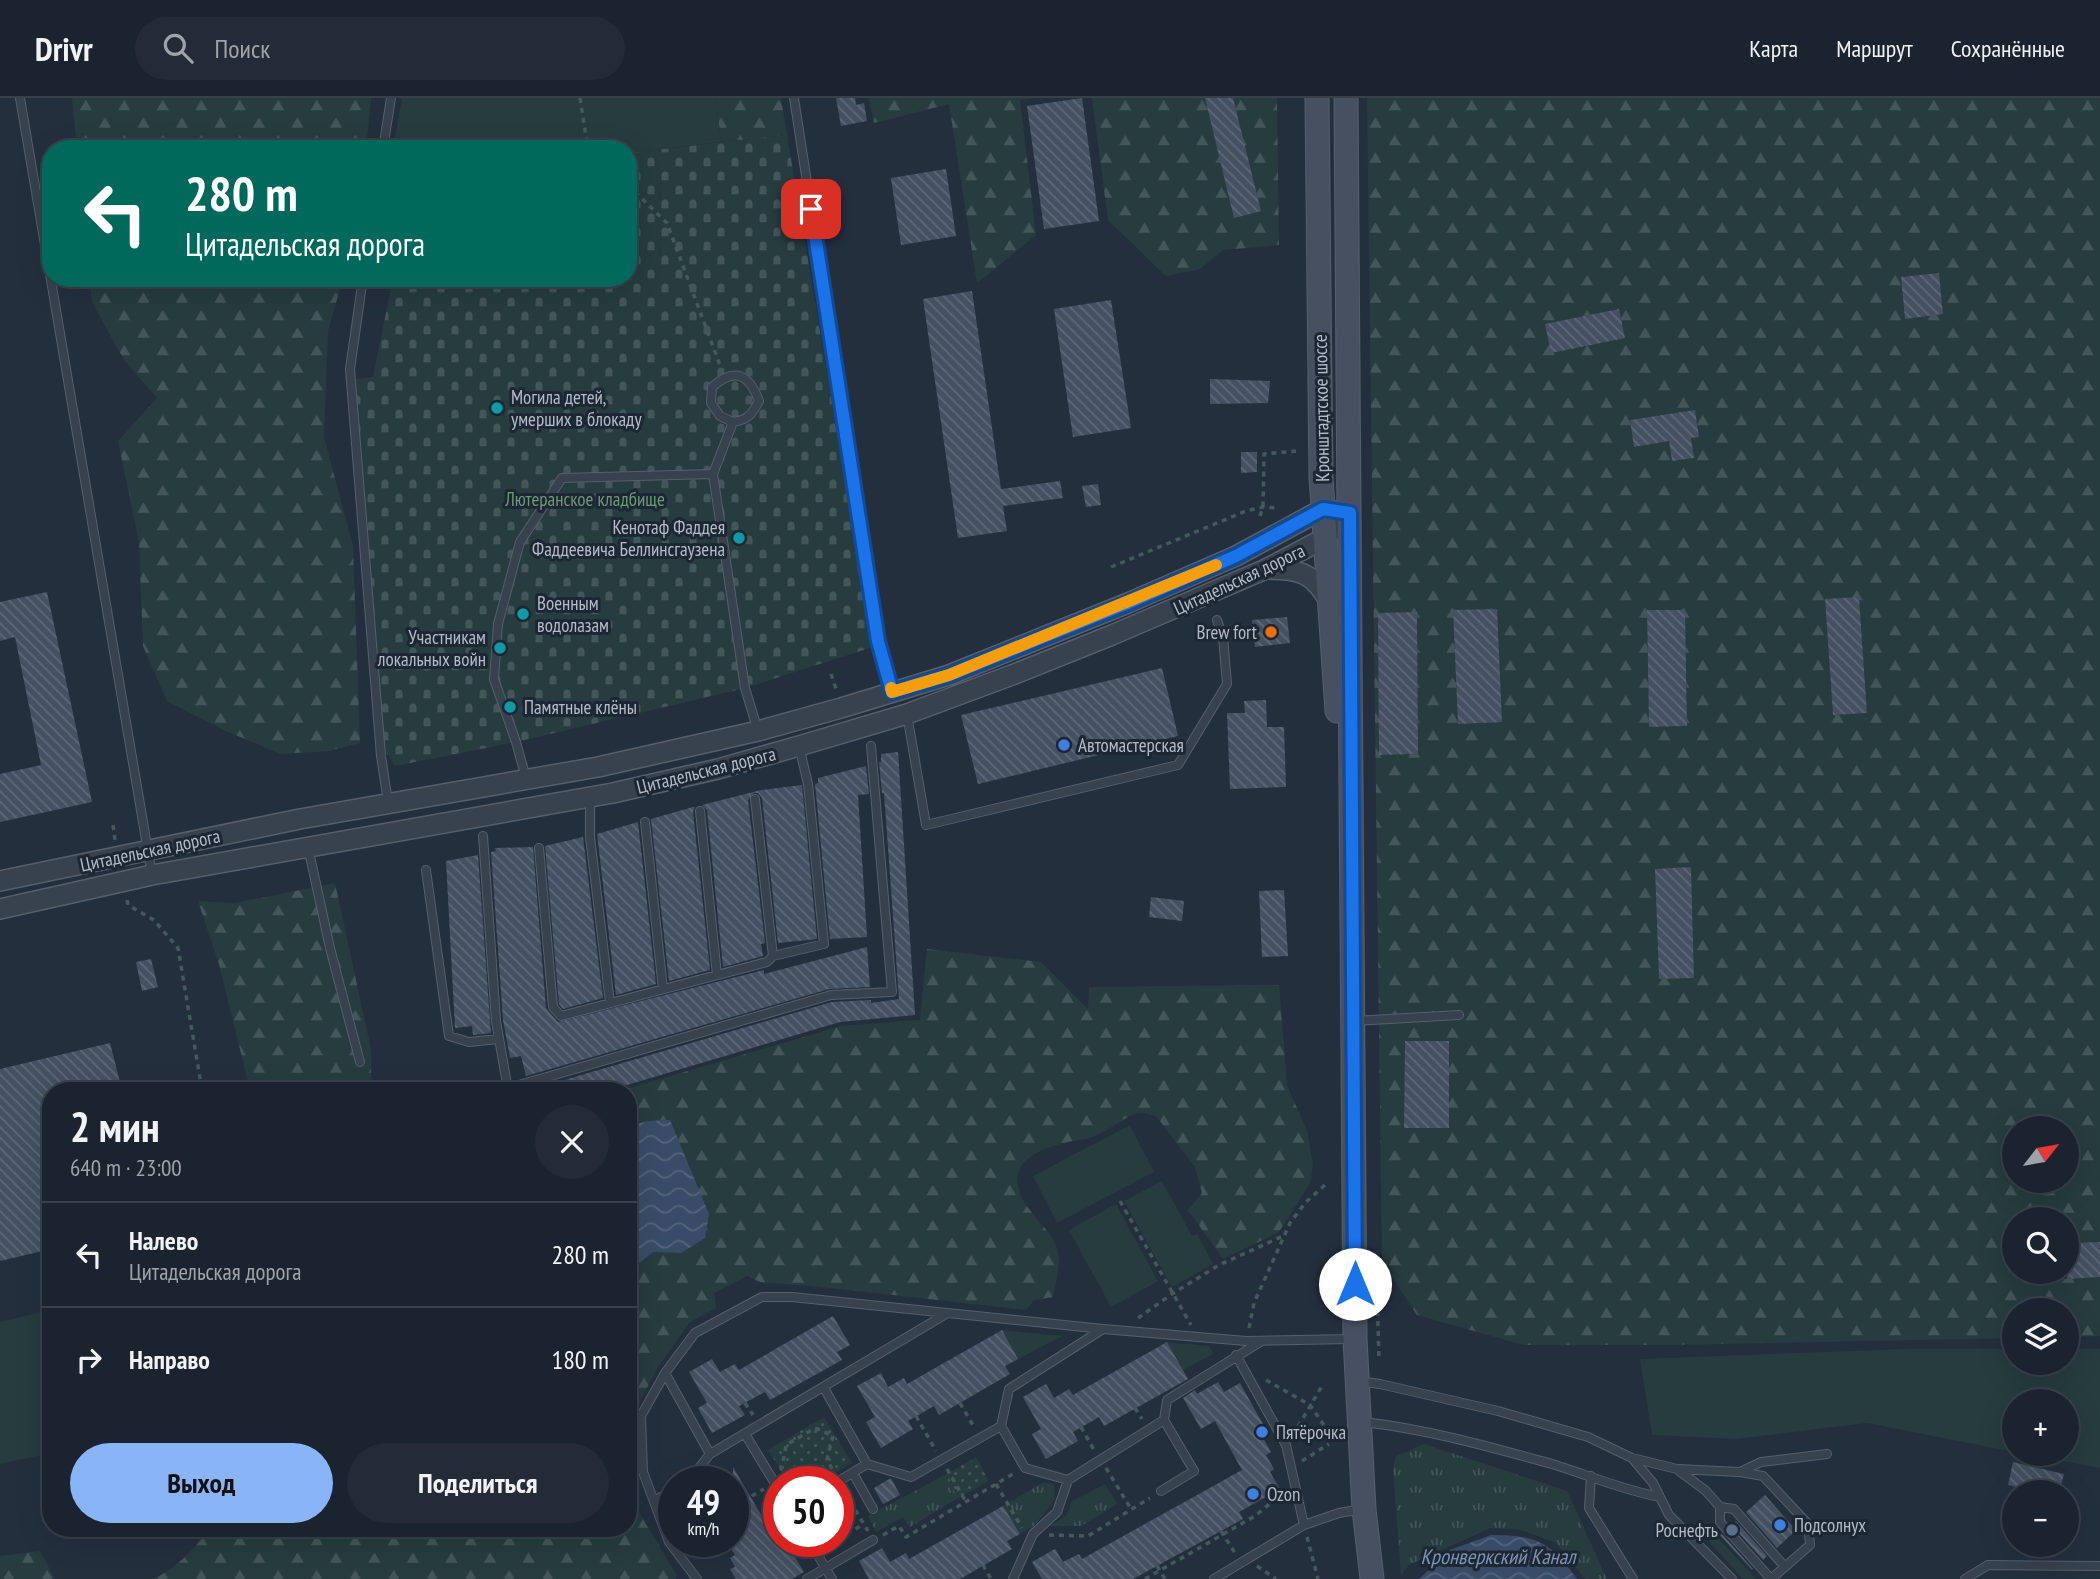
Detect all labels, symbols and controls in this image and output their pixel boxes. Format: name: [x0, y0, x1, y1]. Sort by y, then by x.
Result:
search box: [135, 17, 625, 80]
text: Drivr: [35, 27, 93, 70]
icon: search: [159, 29, 197, 67]
text: Поиск: [215, 32, 270, 65]
text: Карта: [1749, 33, 1798, 64]
text: Маршрут: [1836, 33, 1913, 64]
text: Сохранённые: [1951, 33, 2065, 64]
text: 280 m: [185, 161, 298, 225]
icon: left: [70, 168, 161, 259]
pin: [781, 179, 841, 239]
icon: arrive: [792, 190, 830, 228]
text: Цитадельская дорога: [185, 223, 425, 265]
street label: Кронштадтское шоссе: [1308, 334, 1334, 482]
place label: Могила детей, умерших в блокаду: [511, 385, 642, 431]
marker: Могила детей, умерших в блокаду: [489, 400, 505, 416]
park label: Лютеранское кладбище: [504, 487, 665, 511]
place label: Кенотаф Фаддея Фаддеевича Беллинсгаузена: [532, 515, 725, 561]
marker: Кенотаф Фаддея Фаддеевича Беллинсгаузена: [731, 530, 747, 546]
street label: Цитадельская дорога: [1169, 538, 1309, 620]
place label: Военным водолазам: [537, 591, 609, 637]
marker: Военным водолазам: [515, 606, 531, 622]
place label: Brew fort: [1196, 620, 1258, 644]
marker: Brew fort: [1263, 624, 1279, 640]
place label: Участникам локальных войн: [377, 625, 486, 671]
marker: Участникам локальных войн: [492, 640, 508, 656]
place label: Памятные клёны: [524, 695, 637, 719]
marker: Памятные клёны: [502, 699, 518, 715]
place label: Автомастерская: [1078, 733, 1184, 757]
marker: Автомастерская: [1056, 737, 1072, 753]
street label: Цитадельская дорога: [634, 741, 778, 799]
street label: Цитадельская дорога: [78, 823, 222, 877]
text: 2 мин: [70, 1099, 160, 1154]
button: close: [535, 1105, 609, 1179]
north arrow: [2002, 1116, 2079, 1194]
map controls: [2002, 1116, 2079, 1557]
text: 640 m · 23:00: [70, 1153, 182, 1182]
button: search: [2002, 1207, 2079, 1284]
text: Налево: [129, 1224, 198, 1257]
icon: left: [70, 1236, 108, 1274]
text: 280 m: [551, 1238, 609, 1271]
position arrow: [1318, 1247, 1392, 1321]
text: Цитадельская дорога: [129, 1257, 301, 1286]
button: layers: [2002, 1298, 2079, 1375]
icon: right: [70, 1341, 108, 1379]
text: Направо: [129, 1343, 210, 1376]
text: 180 m: [551, 1343, 609, 1376]
button: +: [2002, 1389, 2079, 1466]
place label: Пятёрочка: [1276, 1420, 1346, 1444]
marker: Пятёрочка: [1254, 1424, 1270, 1440]
button: Выход: [70, 1443, 333, 1523]
button: Поделиться: [347, 1443, 609, 1523]
speed limit sign: 50: [763, 1466, 854, 1557]
text: 49: [687, 1479, 720, 1525]
button: −: [2002, 1480, 2079, 1557]
place label: Ozon: [1267, 1482, 1300, 1506]
marker: Ozon: [1245, 1486, 1261, 1502]
place label: Подсолнух: [1794, 1513, 1866, 1537]
text: km/h: [688, 1517, 719, 1540]
marker: Подсолнух: [1772, 1517, 1788, 1533]
place label: Роснефть: [1656, 1518, 1718, 1542]
marker: Роснефть: [1724, 1522, 1740, 1538]
water label: Кронверкский Канал: [1420, 1543, 1577, 1570]

